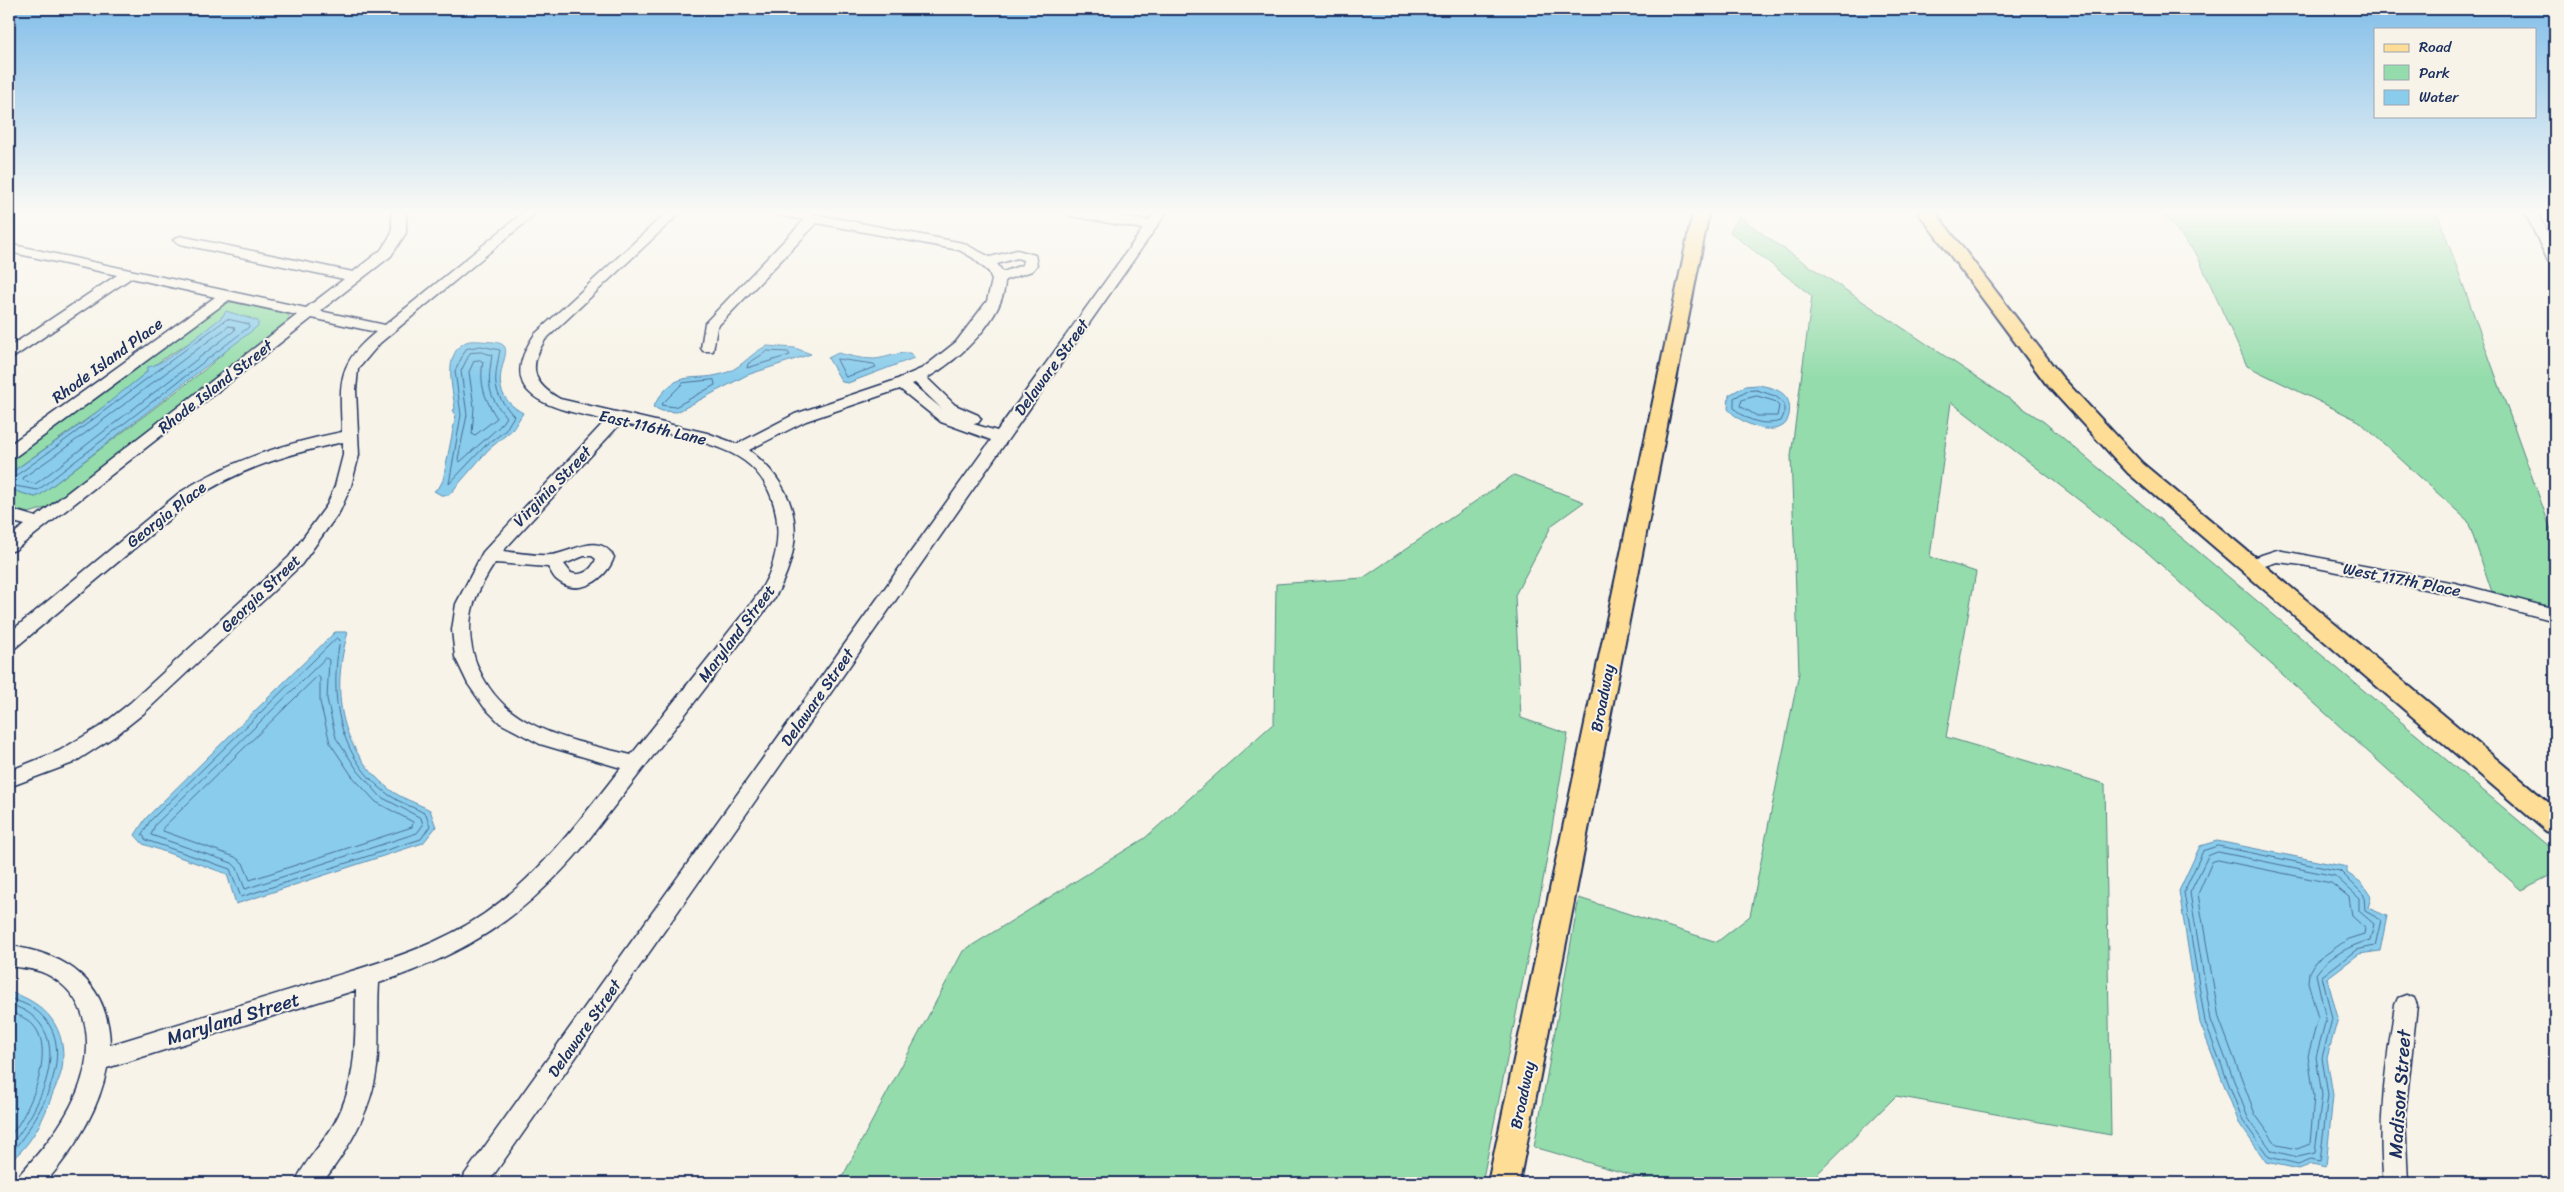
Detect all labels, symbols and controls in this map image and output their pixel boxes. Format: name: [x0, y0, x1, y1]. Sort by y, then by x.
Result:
legend: [2374, 28, 2536, 118]
text: Road: [2419, 34, 2452, 60]
text: Park: [2419, 60, 2450, 86]
text: Water: [2419, 84, 2459, 110]
street label: Rhode Island Place: [45, 310, 169, 411]
street label: Delaware Street: [1006, 312, 1097, 422]
street label: Rhode Island Street: [151, 331, 280, 441]
street label: East 116th Lane: [596, 401, 710, 454]
street label: Virginia Street: [506, 438, 599, 534]
street label: Georgia Place: [120, 473, 213, 555]
street label: Georgia Street: [213, 547, 308, 640]
street label: West 117th Place: [2341, 554, 2463, 605]
street label: Maryland Street: [690, 578, 783, 688]
street label: Delaware Street: [773, 642, 862, 752]
street label: Broadway: [1582, 661, 1623, 735]
street label: Delaware Street: [540, 973, 629, 1083]
street label: Maryland Street: [162, 983, 304, 1054]
street label: Madison Street: [2379, 1027, 2421, 1159]
street label: Broadway: [1501, 1058, 1544, 1132]

